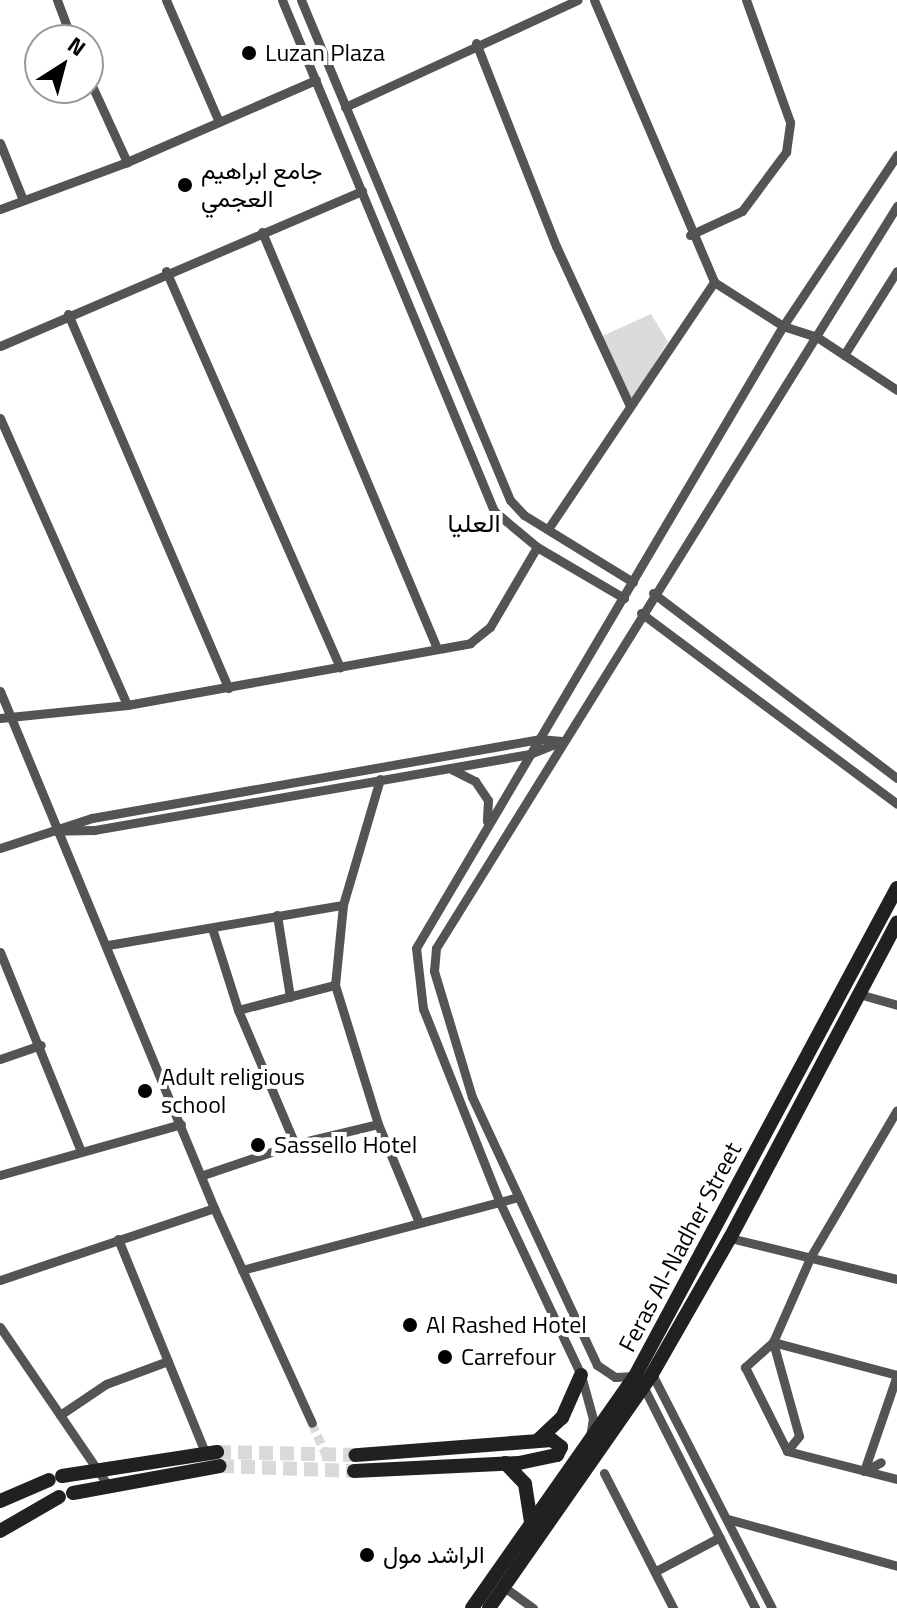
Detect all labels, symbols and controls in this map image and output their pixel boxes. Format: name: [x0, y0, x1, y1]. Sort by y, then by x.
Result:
north arrow: [24, 24, 104, 104]
text: N: [61, 28, 93, 64]
place label: Luzan Plaza: [265, 39, 385, 67]
marker: Luzan Plaza: [240, 44, 258, 62]
place label: جامع ابراهيم العجمي: [201, 157, 322, 213]
marker: جامع ابراهيم العجمي: [176, 176, 194, 194]
district label: العليا: [448, 507, 500, 539]
place label: Adult religious school: [161, 1063, 305, 1119]
marker: Adult religious school: [136, 1082, 154, 1100]
place label: Sassello Hotel: [274, 1131, 417, 1159]
marker: Sassello Hotel: [249, 1136, 267, 1154]
street label: Feras Al-Nadher Street: [613, 1137, 747, 1357]
place label: Al Rashed Hotel: [426, 1311, 587, 1339]
marker: Al Rashed Hotel: [401, 1316, 419, 1334]
place label: Carrefour: [461, 1343, 556, 1371]
marker: Carrefour: [436, 1348, 454, 1366]
place label: الراشد مول: [383, 1541, 484, 1569]
marker: الراشد مول: [358, 1546, 376, 1564]

